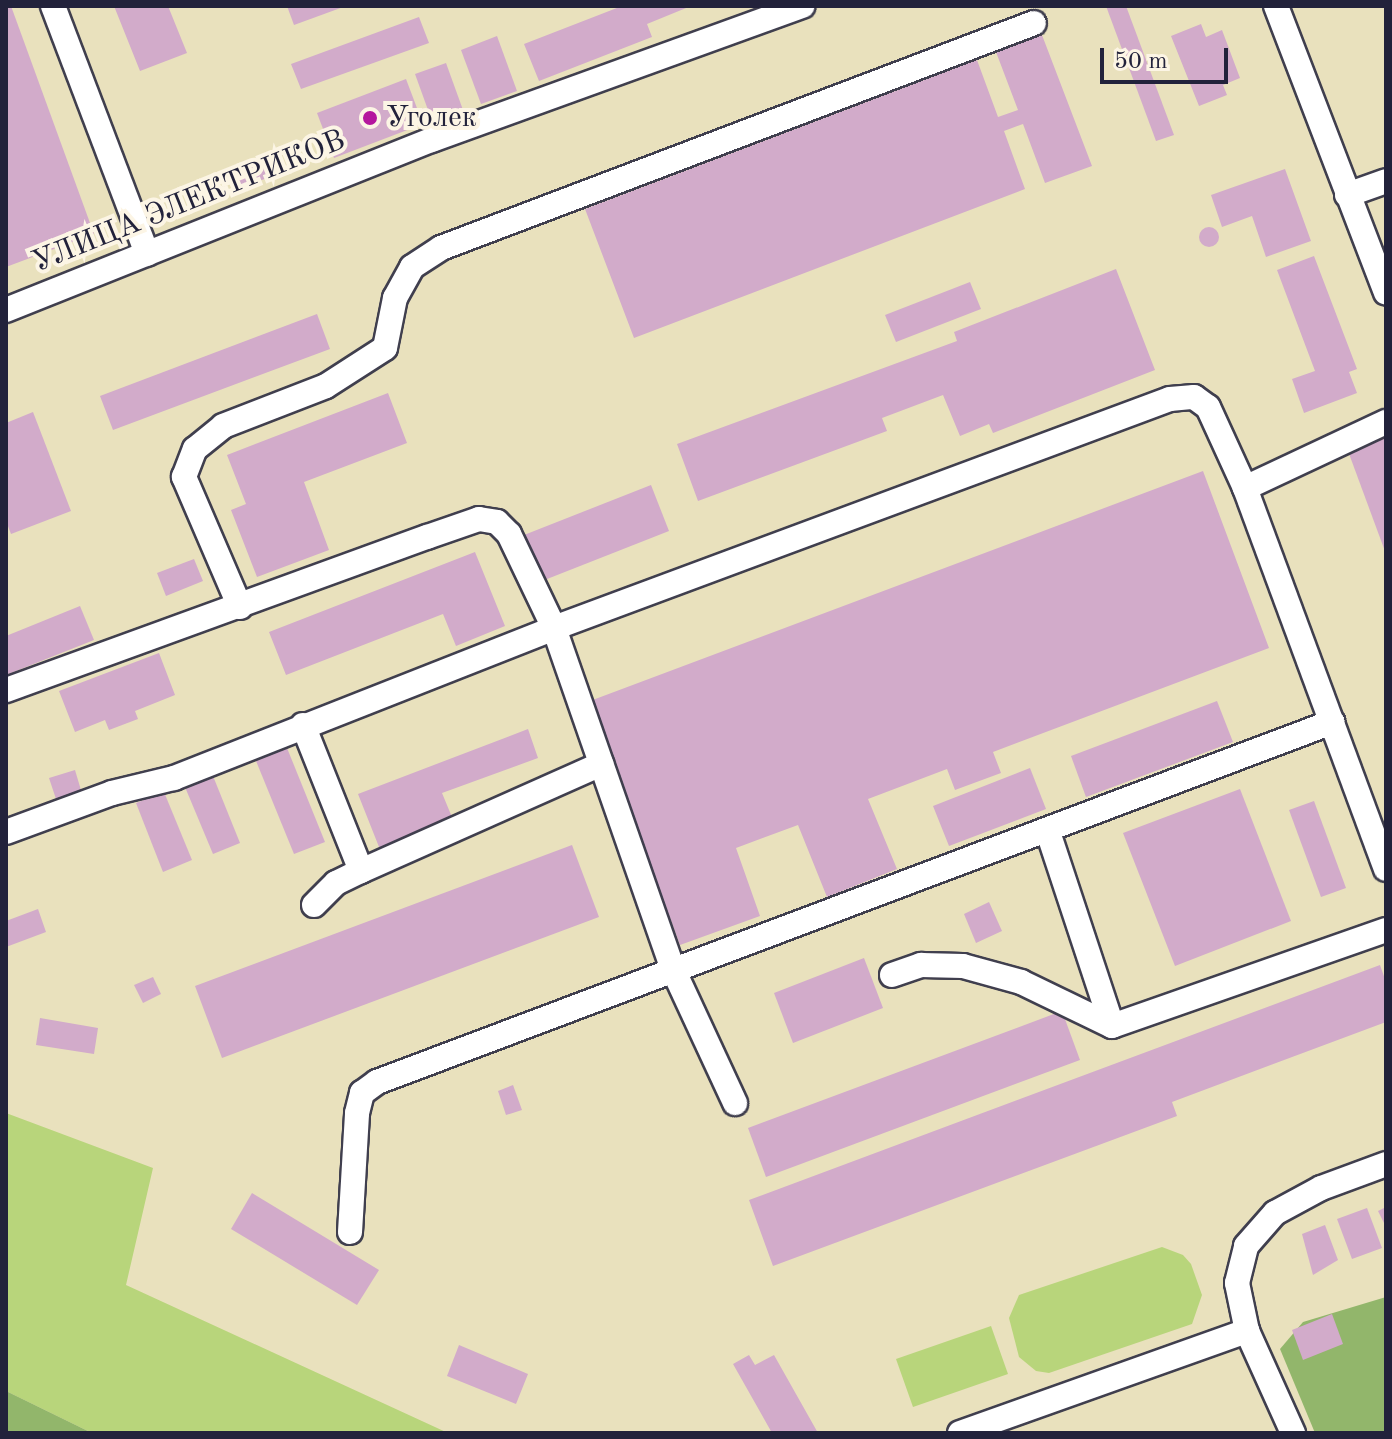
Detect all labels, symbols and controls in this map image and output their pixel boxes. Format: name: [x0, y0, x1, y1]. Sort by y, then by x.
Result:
scale bar: [1104, 32, 1232, 82]
text: 50 m: [1114, 50, 1168, 74]
place label: Уголек: [386, 100, 477, 136]
marker: Уголек: [361, 109, 379, 127]
street label: УЛИЦА ЭЛЕКТРИКОВ: [27, 123, 351, 281]

